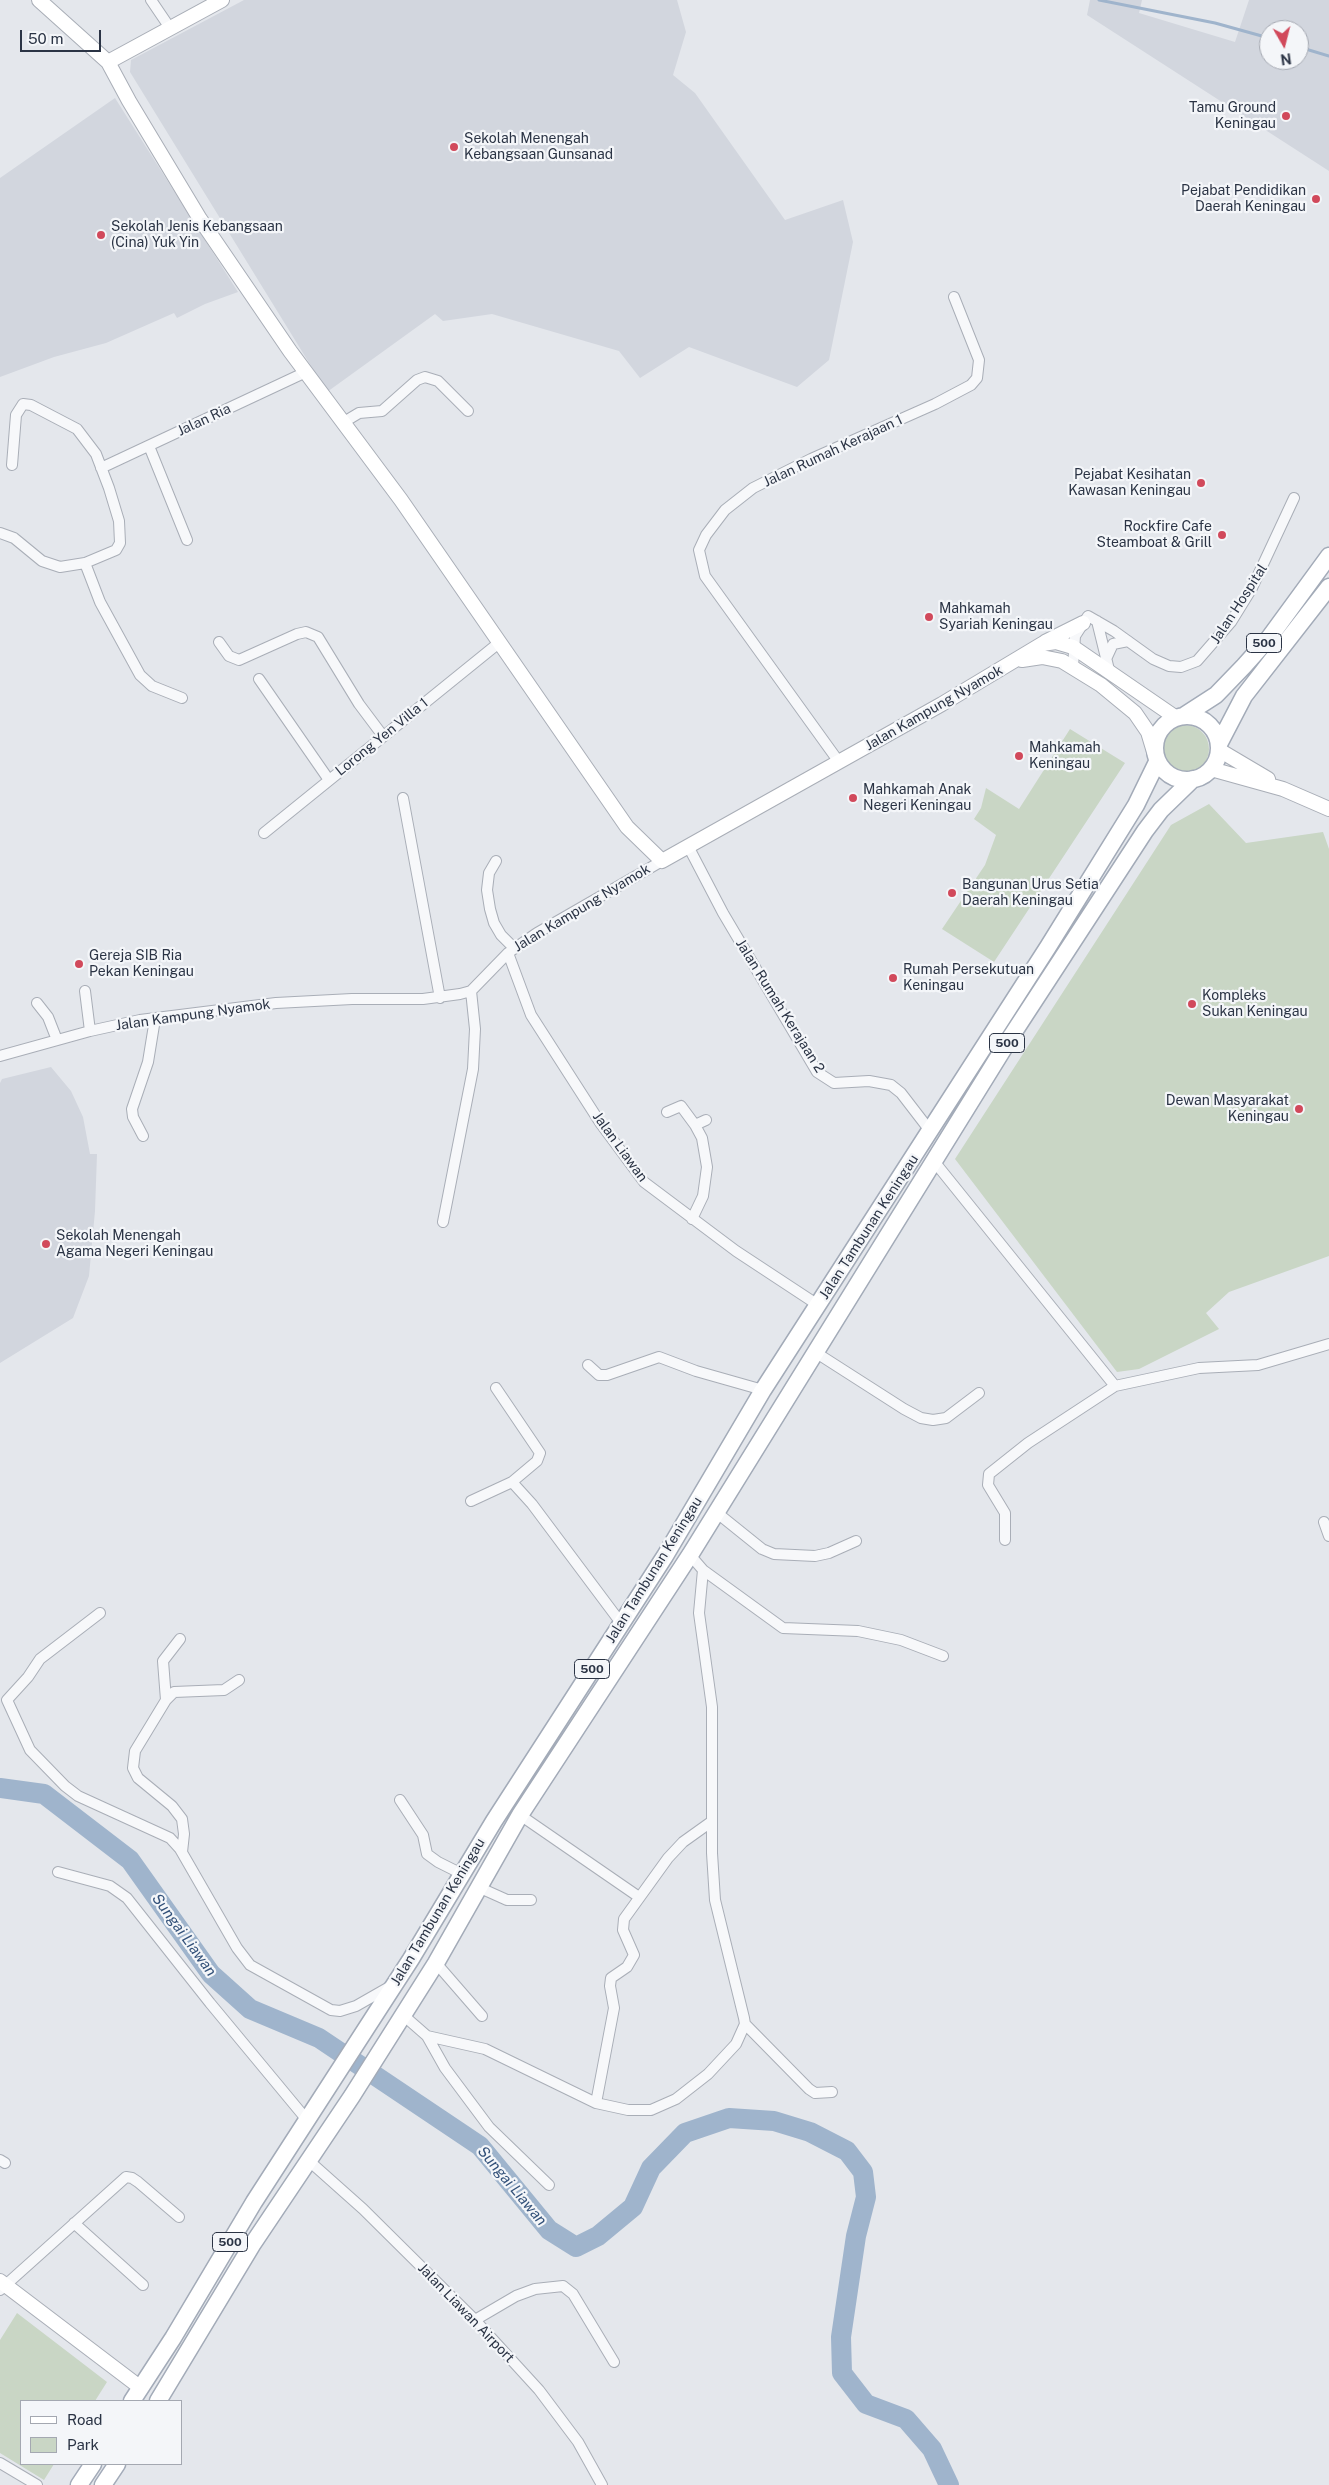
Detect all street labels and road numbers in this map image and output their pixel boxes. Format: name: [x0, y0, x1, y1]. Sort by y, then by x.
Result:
street label: Jalan Ria: [175, 400, 233, 440]
street label: Jalan Rumah Kerajaan 1: [761, 411, 905, 491]
street label: Jalan Hospital: [1207, 561, 1271, 647]
road number: 500: [1246, 634, 1282, 652]
street label: Jalan Kampung Nyamok: [862, 662, 1006, 754]
street label: Lorong Yen Villa 1: [332, 695, 432, 779]
street label: Jalan Kampung Nyamok: [511, 861, 653, 955]
street label: Jalan Rumah Kerajaan 2: [732, 936, 828, 1076]
street label: Jalan Kampung Nyamok: [115, 996, 271, 1034]
road number: 500: [990, 1034, 1024, 1052]
street label: Jalan Liawan: [589, 1109, 651, 1185]
street label: Jalan Tambunan Keningau: [816, 1152, 922, 1302]
street label: Jalan Tambunan Keningau: [602, 1494, 706, 1646]
road number: 500: [574, 1660, 610, 1678]
street label: Jalan Tambunan Keningau: [387, 1835, 489, 1989]
road number: 500: [212, 2232, 248, 2252]
street label: Jalan Liawan Airport: [414, 2260, 518, 2366]

